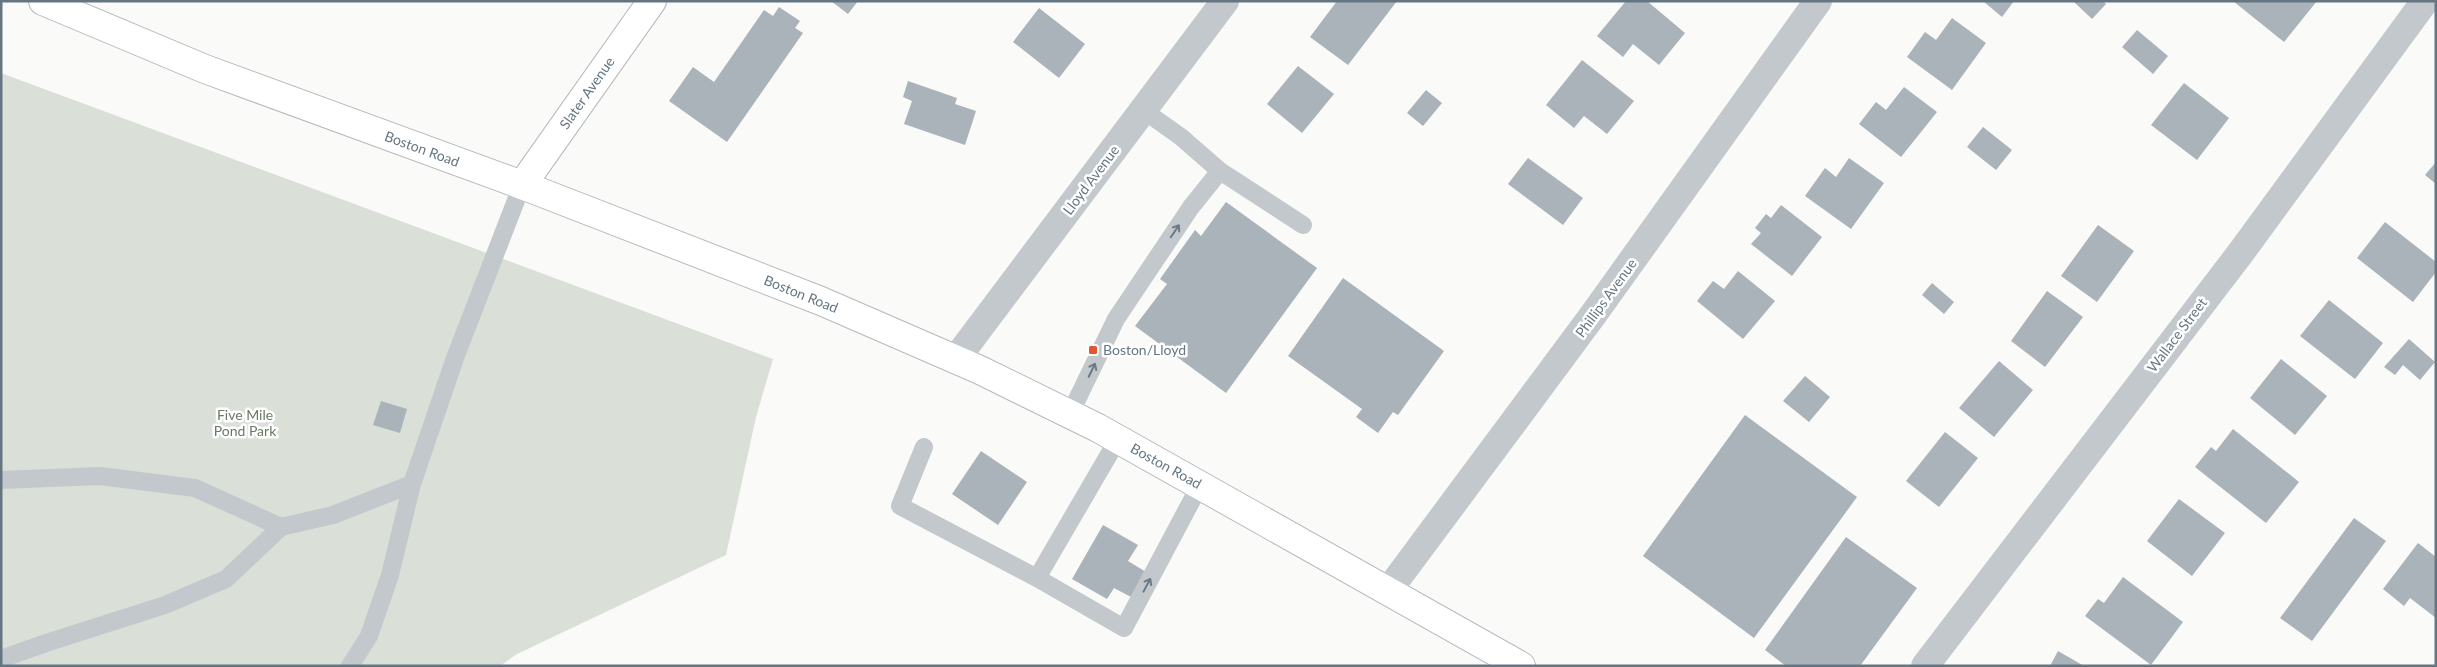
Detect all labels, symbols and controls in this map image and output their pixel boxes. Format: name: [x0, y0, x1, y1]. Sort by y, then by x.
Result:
street label: Slater Avenue: [555, 53, 618, 132]
street label: Boston Road: [382, 127, 462, 170]
street label: Lloyd Avenue: [1059, 142, 1122, 218]
one-way arrow: [1169, 224, 1180, 238]
street label: Phillips Avenue: [1571, 255, 1640, 340]
street label: Boston Road: [762, 271, 841, 316]
street label: Wallace Street: [2143, 294, 2210, 375]
place label: Boston/Lloyd: [1103, 341, 1186, 358]
marker: Boston/Lloyd: [1087, 344, 1099, 356]
one-way arrow: [1087, 363, 1097, 378]
park label: Five Mile Pond Park: [214, 406, 277, 439]
street label: Boston Road: [1128, 439, 1205, 492]
one-way arrow: [1142, 577, 1152, 592]

